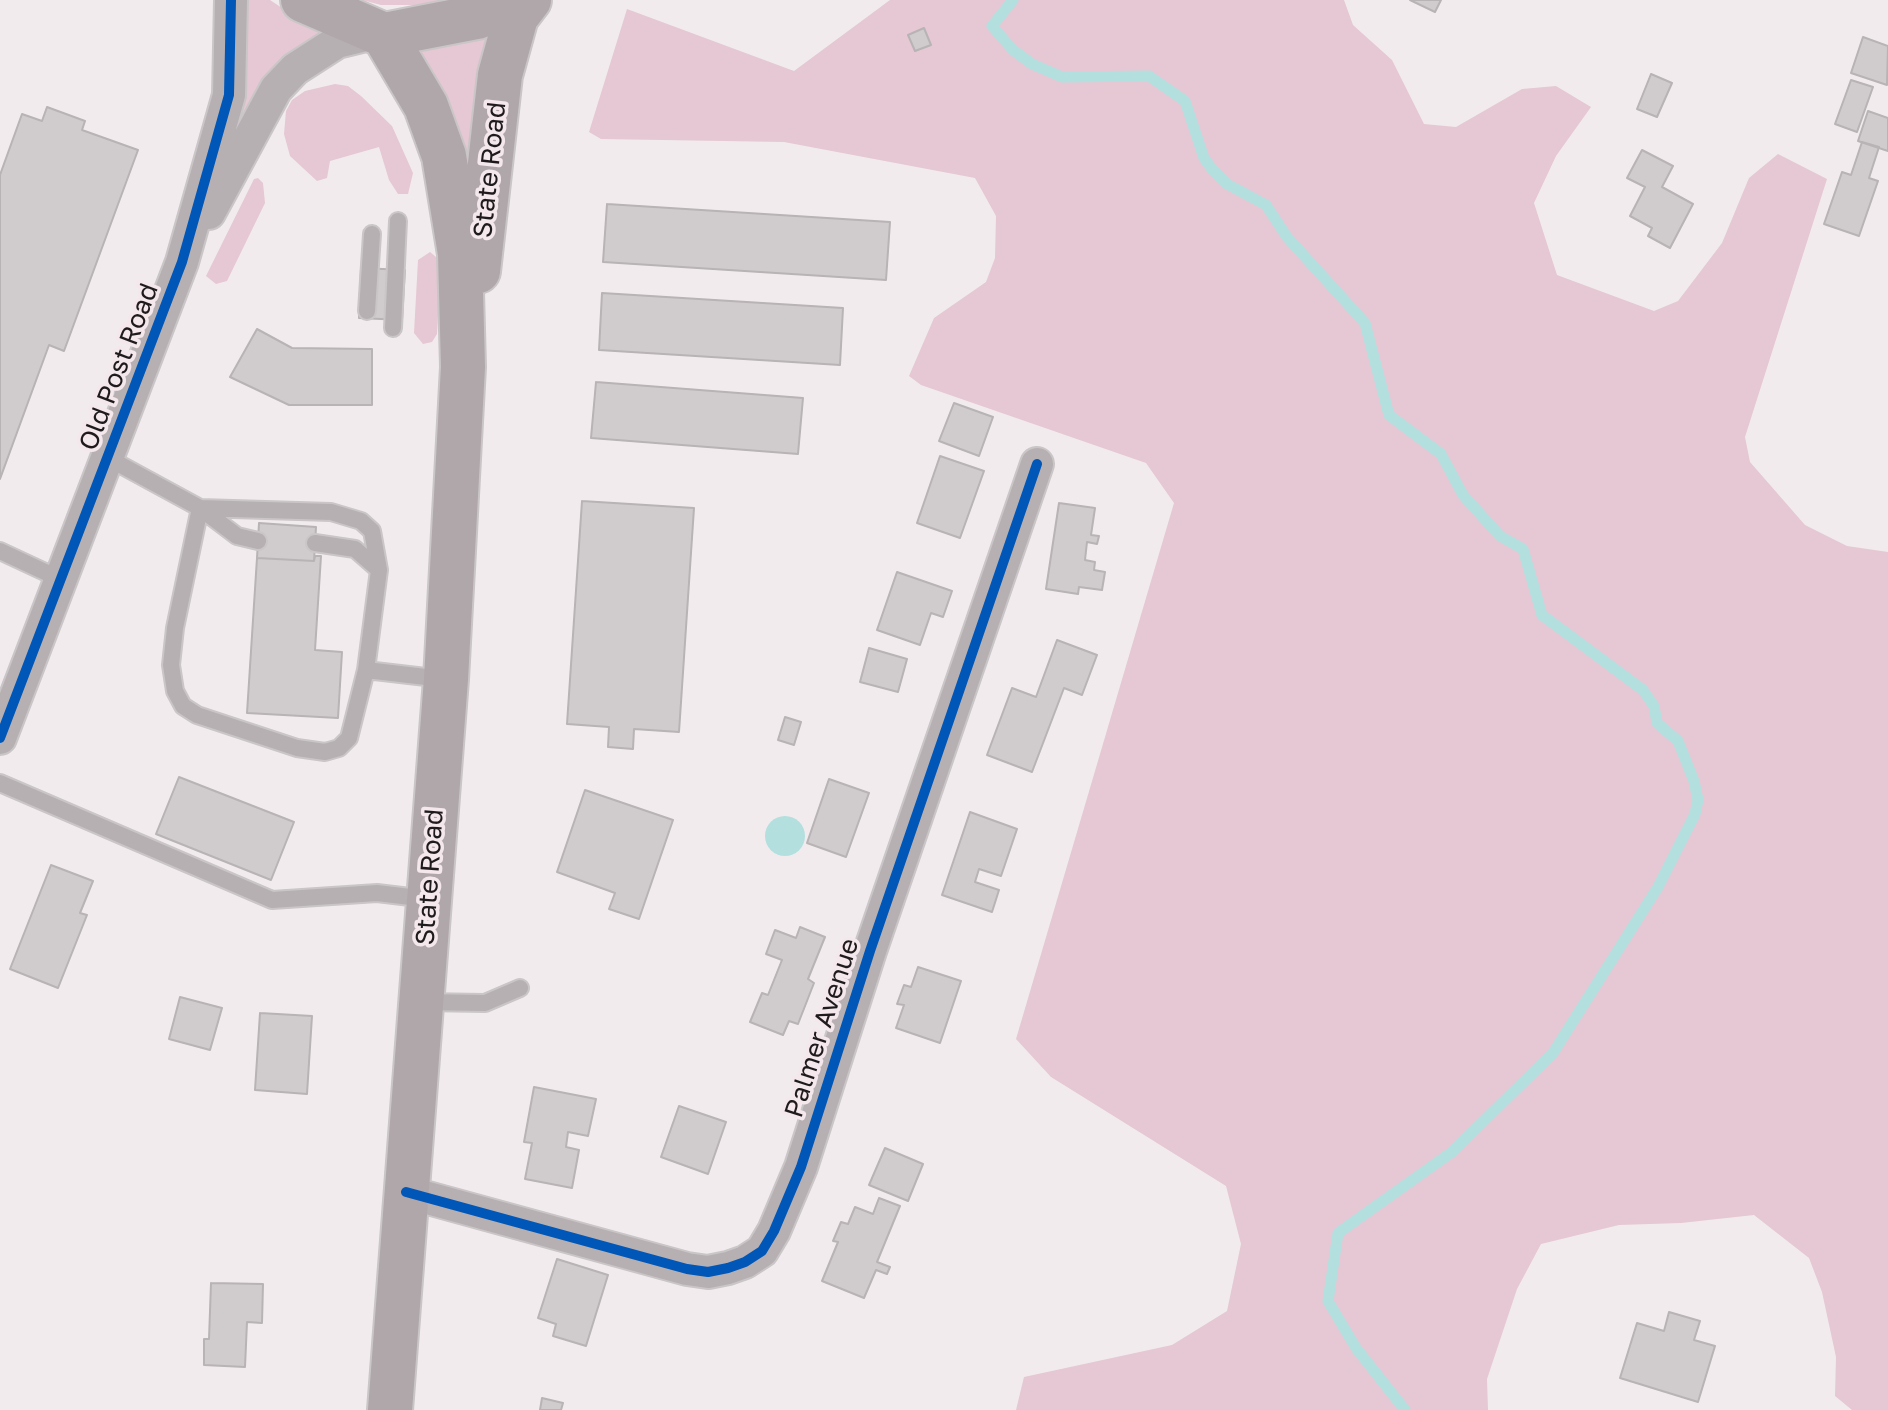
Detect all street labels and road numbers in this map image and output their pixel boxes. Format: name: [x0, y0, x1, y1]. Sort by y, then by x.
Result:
street label: State Road: [467, 100, 513, 240]
street label: Old Post Road: [73, 279, 165, 455]
street label: State Road: [410, 808, 450, 946]
street label: Palmer Avenue: [778, 935, 866, 1121]

